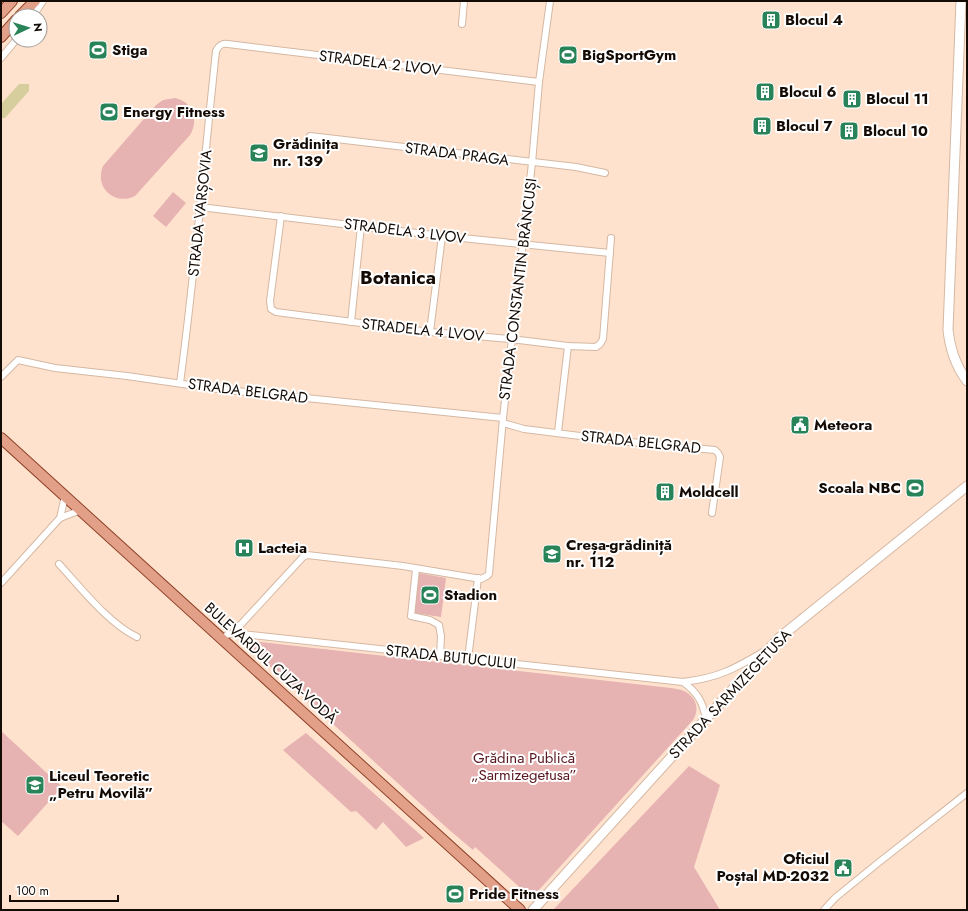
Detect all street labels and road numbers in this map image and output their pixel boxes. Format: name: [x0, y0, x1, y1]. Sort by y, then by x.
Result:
street label: STRADELA 2 LVOV: [318, 45, 442, 81]
street label: STRADA PRAGA: [404, 137, 510, 171]
street label: STRADA VARȘOVIA: [182, 148, 218, 278]
street label: STRADA CONSTANTIN BRÂNCUȘI: [493, 177, 543, 401]
street label: STRADELA 3 LVOV: [343, 213, 467, 249]
street label: STRADELA 4 LVOV: [361, 313, 485, 347]
street label: STRADA BELGRAD: [187, 373, 309, 409]
street label: STRADA BELGRAD: [580, 425, 702, 459]
street label: BULEVARDUL CUZA-VODĂ: [200, 597, 342, 729]
street label: STRADA SARMIZEGETUSA: [664, 624, 796, 764]
street label: STRADA BUTUCULUI: [385, 639, 517, 675]

